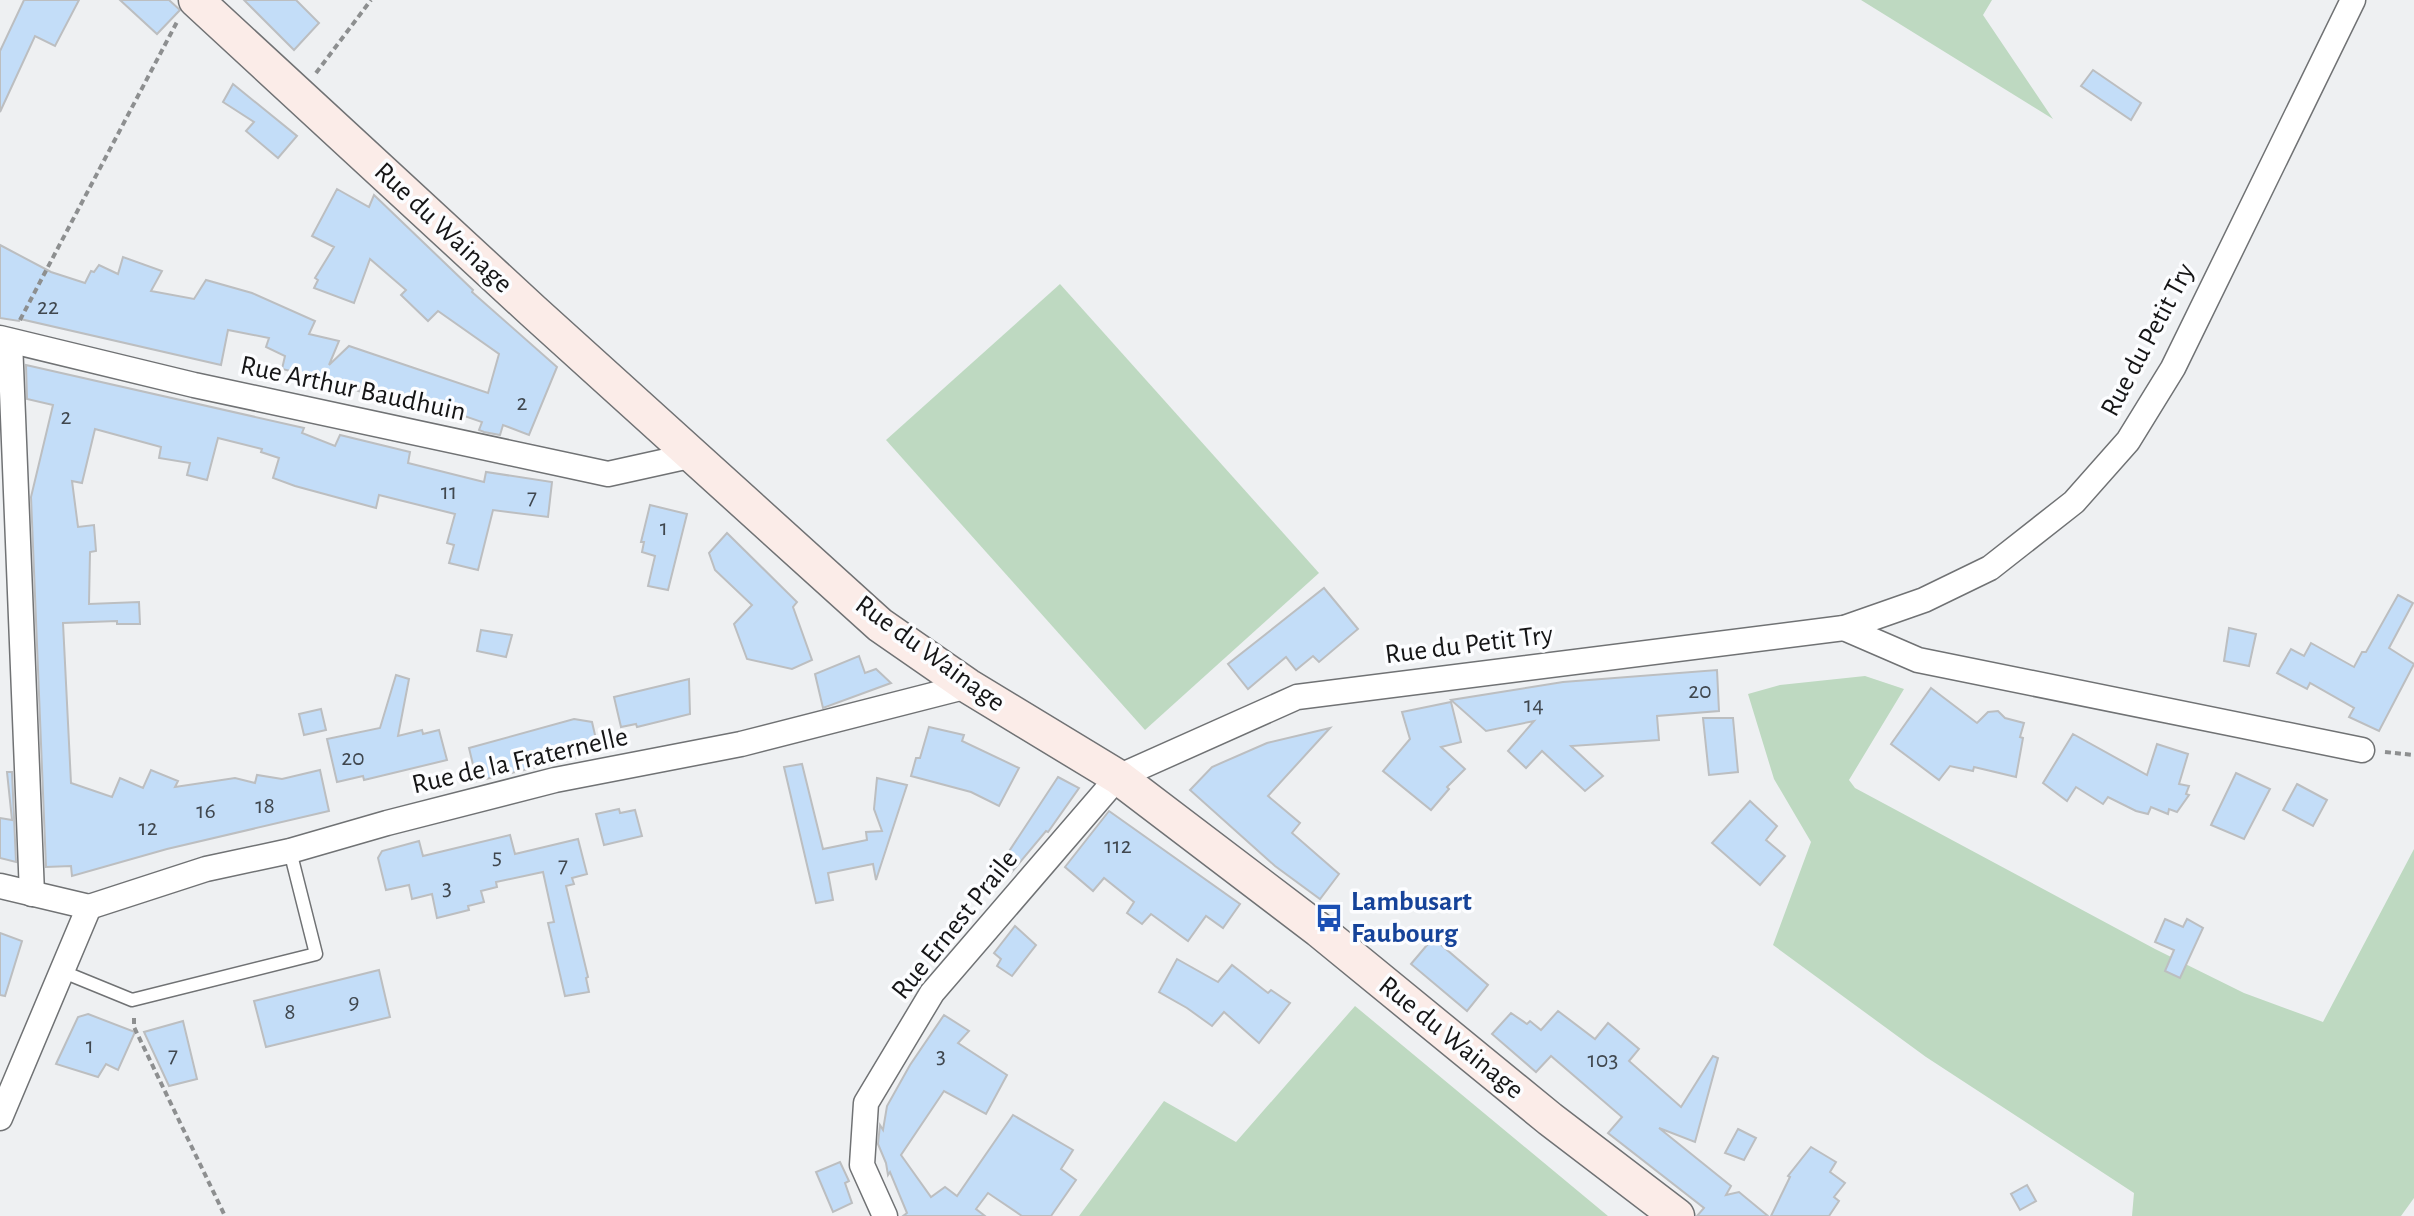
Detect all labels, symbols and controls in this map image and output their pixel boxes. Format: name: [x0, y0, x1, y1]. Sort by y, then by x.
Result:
street label: Rue du Wainage: [369, 157, 517, 299]
street label: Rue du Petit Try: [2096, 259, 2200, 421]
house number: 22: [37, 295, 59, 319]
street label: Rue Arthur Baudhuin: [238, 351, 468, 427]
house number: 2: [517, 391, 528, 415]
house number: 2: [61, 405, 72, 429]
house number: 11: [441, 480, 457, 504]
house number: 7: [527, 485, 537, 509]
house number: 1: [660, 516, 668, 540]
street label: Rue du Wainage: [850, 591, 1010, 717]
street label: Rue du Petit Try: [1383, 621, 1555, 669]
house number: 20: [1688, 679, 1712, 703]
house number: 14: [1524, 693, 1544, 717]
street label: Rue de la Fraternelle: [409, 723, 631, 799]
house number: 20: [341, 746, 365, 770]
house number: 18: [255, 794, 275, 818]
house number: 16: [196, 799, 216, 823]
house number: 12: [138, 816, 158, 840]
house number: 112: [1104, 834, 1132, 858]
house number: 5: [492, 845, 502, 869]
street label: Rue Ernest Praile: [887, 845, 1023, 1005]
house number: 7: [558, 853, 568, 877]
house number: 3: [442, 876, 452, 900]
place label: Lambusart Faubourg: [1351, 888, 1472, 948]
bus stop icon: Lambusart Faubourg: [1314, 903, 1344, 933]
street label: Rue du Wainage: [1373, 971, 1529, 1105]
house number: 9: [348, 990, 360, 1014]
house number: 8: [284, 1000, 296, 1024]
house number: 1: [86, 1034, 94, 1058]
house number: 7: [168, 1043, 178, 1067]
house number: 3: [936, 1044, 946, 1068]
house number: 103: [1588, 1048, 1618, 1072]

